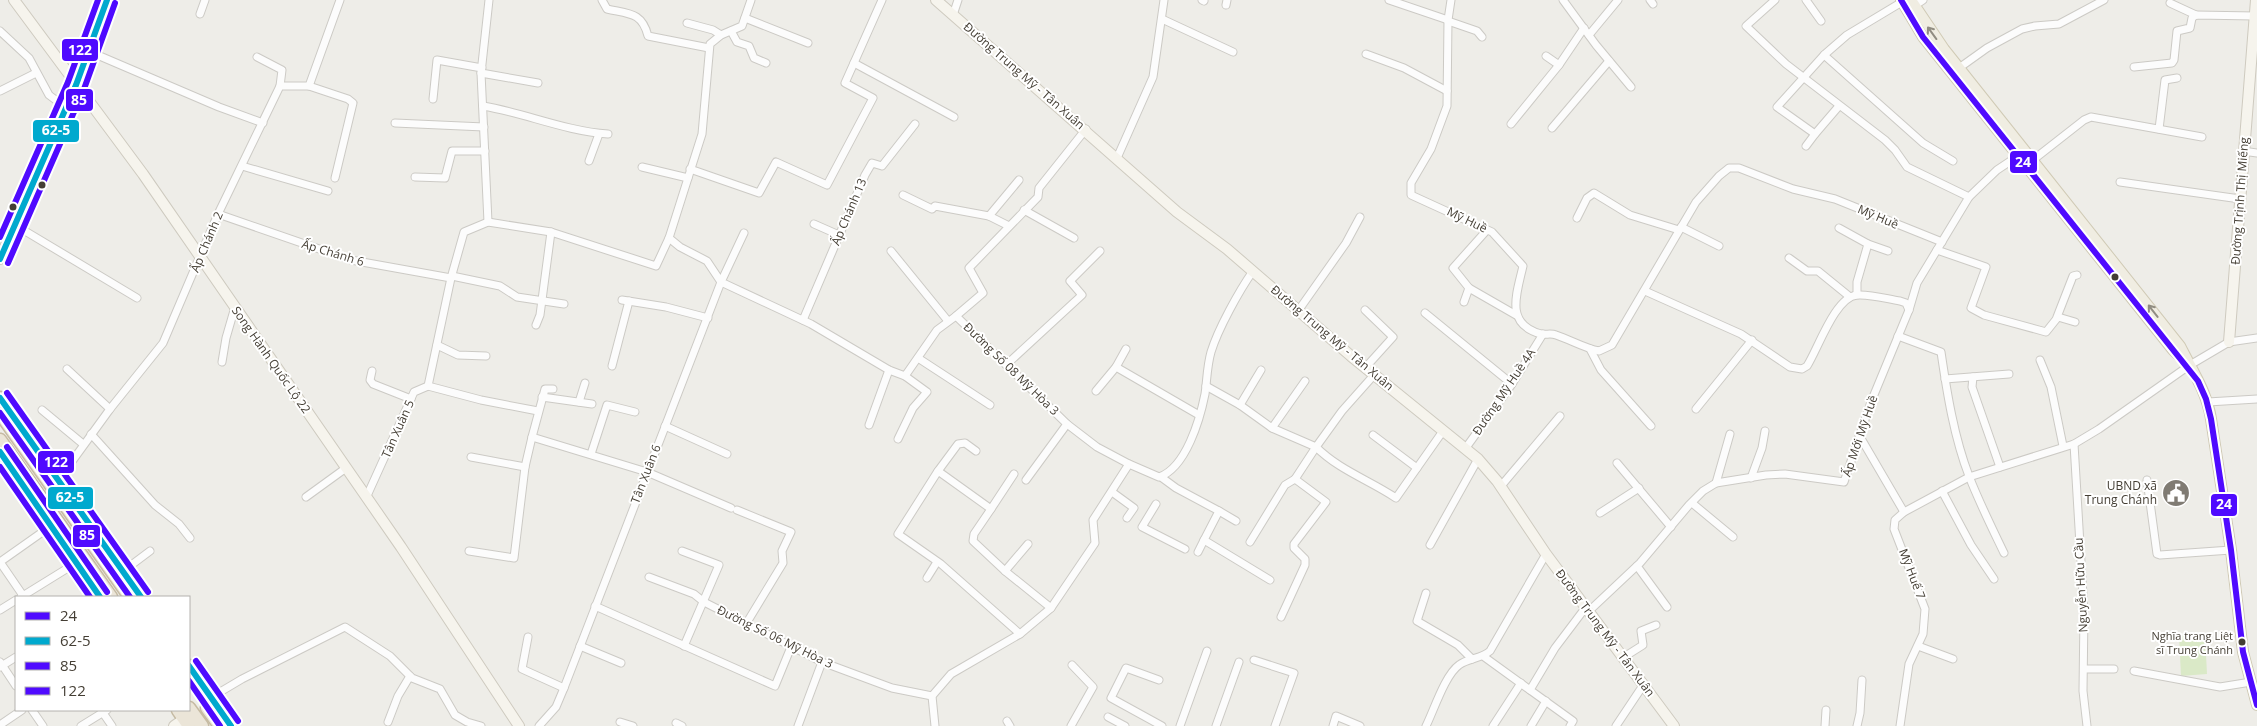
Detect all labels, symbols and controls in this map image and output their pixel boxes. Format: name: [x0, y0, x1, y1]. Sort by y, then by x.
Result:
street label: Đường Trung Mỹ - Tân Xuân: [960, 18, 1089, 133]
one-way arrow: [1927, 26, 1937, 40]
line badge: 122: [61, 38, 99, 62]
text: 122: [68, 40, 92, 59]
line badge: 85: [65, 88, 94, 112]
text: 85: [71, 90, 87, 109]
line badge: 62-5: [32, 119, 80, 143]
text: 62-5: [42, 120, 70, 139]
street label: Đường Trịnh Thị Miếng: [2227, 136, 2252, 265]
line badge: 24: [2009, 150, 2038, 174]
text: 24: [2015, 152, 2031, 171]
street label: Ấp Chánh 13: [827, 176, 870, 248]
unlabelled marker: [37, 180, 47, 190]
street label: Mỹ Huề: [1855, 200, 1901, 233]
unlabelled marker: [8, 202, 18, 212]
street label: Mỹ Huề: [1444, 203, 1490, 237]
street label: Ấp Chánh 2: [186, 209, 227, 275]
street label: Ấp Chánh 6: [300, 235, 367, 270]
unlabelled marker: [2110, 272, 2120, 282]
street label: Đường Trung Mỹ - Tân Xuân: [1267, 281, 1397, 394]
street label: Song Hành Quốc Lộ 22: [228, 303, 315, 417]
one-way arrow: [2148, 304, 2158, 318]
street label: Đường Số 08 Mỹ Hòa 3: [960, 318, 1063, 419]
street label: Đường Mỹ Huề 4A: [1468, 345, 1539, 439]
street label: Ấp Mới Mỹ Huề: [1838, 393, 1882, 479]
street label: Tân Xuân 5: [377, 397, 418, 461]
street label: Tân Xuân 6: [626, 442, 665, 506]
line badge: 122: [37, 450, 75, 474]
text: 122: [44, 452, 68, 471]
place label: UBND xã Trung Chánh: [2085, 477, 2157, 508]
public building icon: UBND xã Trung Chánh: [2161, 478, 2191, 508]
line badge: 62-5: [47, 486, 94, 510]
text: 62-5: [56, 487, 84, 506]
line badge: 24: [2210, 493, 2238, 517]
text: 24: [2216, 494, 2232, 513]
line badge: 85: [72, 524, 101, 548]
text: 85: [79, 525, 95, 544]
street label: Nguyễn Hữu Cầu: [2070, 537, 2091, 633]
street label: Mỹ Huế 7: [1895, 546, 1930, 602]
street label: Đường Trung Mỹ - Tân Xuân: [1552, 565, 1659, 700]
legend: [15, 596, 190, 711]
street label: Đường Số 06 Mỹ Hòa 3: [714, 601, 836, 672]
text: 24: [60, 605, 78, 625]
place label: Nghĩa trang Liệt sĩ Trung Chánh: [2152, 628, 2233, 657]
text: 62-5: [60, 630, 91, 650]
marker: Nghĩa trang Liệt sĩ Trung Chánh: [2237, 637, 2247, 647]
text: 85: [60, 655, 77, 675]
text: 122: [60, 680, 86, 700]

